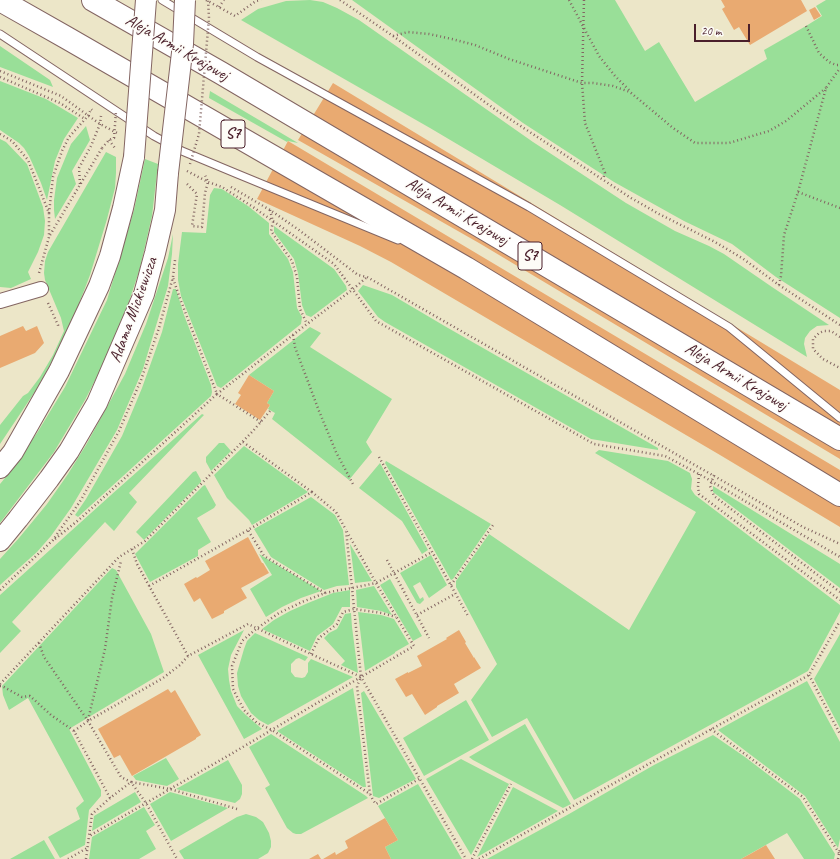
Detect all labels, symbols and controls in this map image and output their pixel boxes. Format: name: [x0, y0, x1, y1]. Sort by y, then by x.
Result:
street label: Aleja Armii Krajowej: [122, 10, 232, 86]
scale bar: [696, 16, 752, 42]
text: 20 m: [701, 23, 721, 39]
road number: S7: [221, 120, 245, 148]
street label: Aleja Armii Krajowej: [402, 173, 512, 251]
road number: S7: [518, 242, 542, 270]
street label: Adama Mickiewicza: [105, 255, 163, 365]
street label: Aleja Armii Krajowej: [681, 338, 791, 416]

